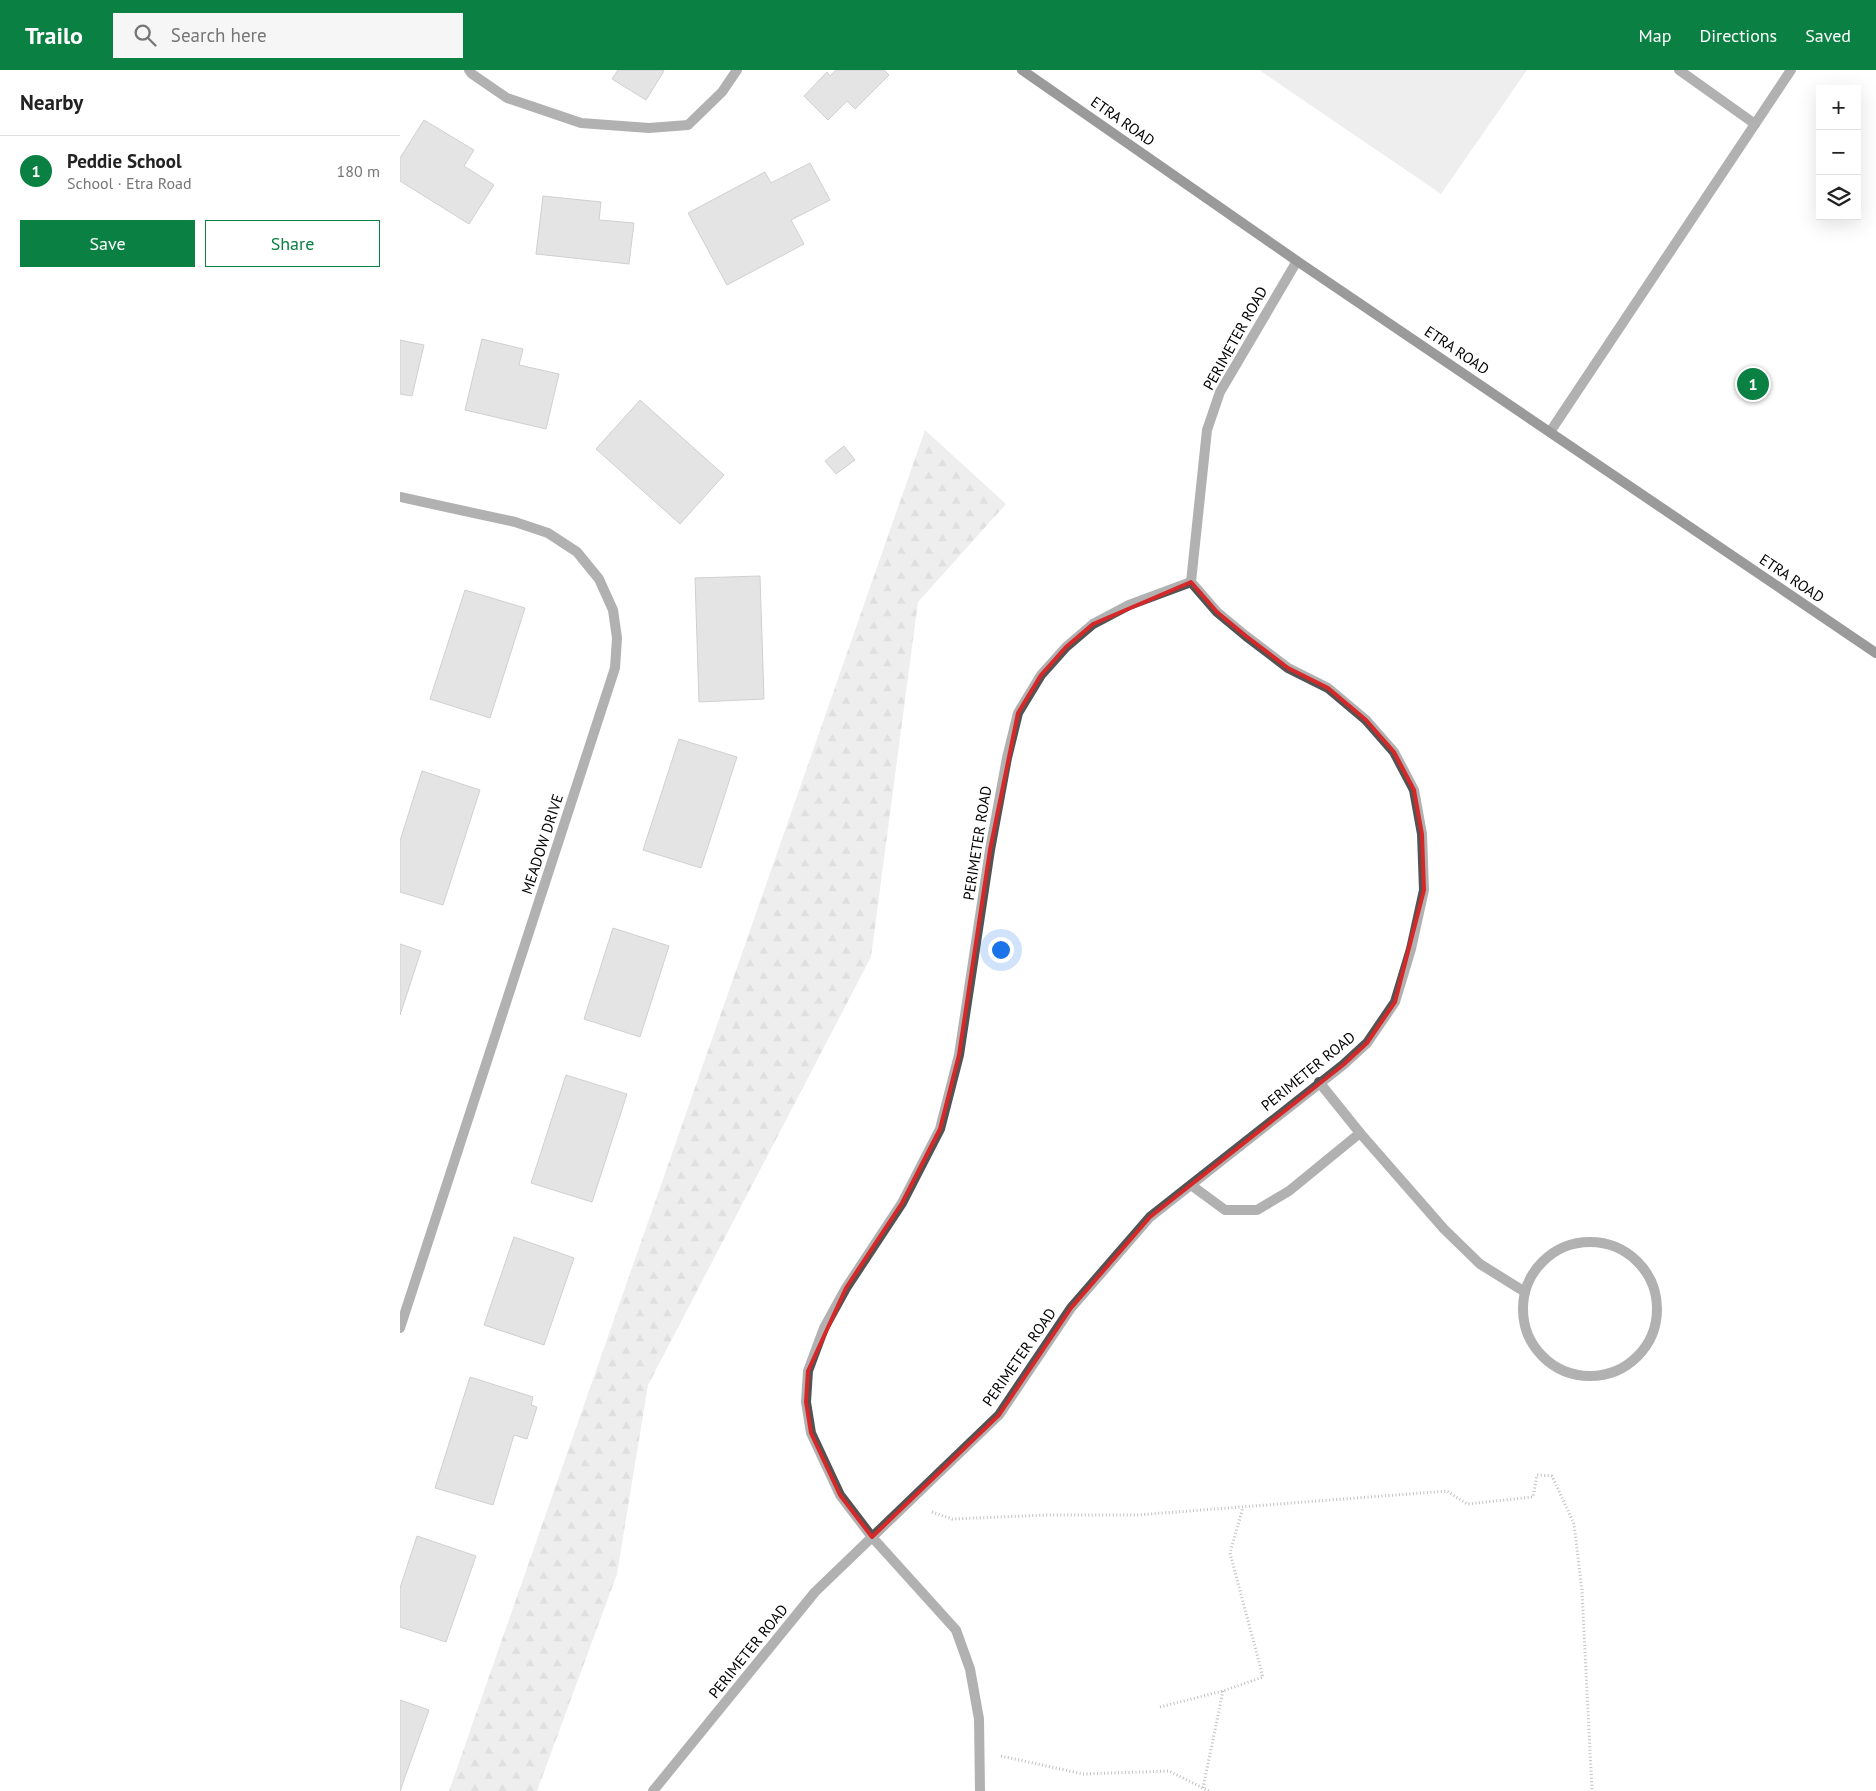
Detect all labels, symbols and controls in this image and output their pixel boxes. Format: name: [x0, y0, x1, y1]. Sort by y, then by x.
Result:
search box: [113, 13, 463, 58]
text: Trailo: [25, 20, 83, 51]
icon: search: [131, 21, 159, 49]
text: Search here: [171, 23, 267, 47]
text: Map: [1639, 24, 1671, 47]
text: Directions: [1699, 24, 1777, 47]
text: Saved: [1805, 24, 1851, 47]
map controls: [1816, 85, 1861, 220]
button: +: [1816, 85, 1861, 130]
text: Nearby: [20, 89, 83, 116]
street label: ETRA ROAD: [1087, 92, 1159, 150]
button: −: [1816, 130, 1861, 175]
text: Peddie School: [67, 149, 182, 173]
text: 1: [31, 161, 41, 181]
text: 180 m: [337, 161, 380, 181]
text: School · Etra Road: [67, 173, 192, 193]
button: layers: [1816, 175, 1861, 220]
button: Save: [20, 220, 195, 267]
button: Share: [205, 220, 380, 267]
street label: PERIMETER ROAD: [1199, 283, 1271, 393]
street label: ETRA ROAD: [1421, 321, 1493, 379]
pin: 1: [1737, 365, 1769, 403]
street label: ETRA ROAD: [1756, 549, 1828, 607]
street label: PERIMETER ROAD: [959, 784, 995, 902]
street label: MEADOW DRIVE: [517, 792, 567, 896]
your location: [988, 937, 1014, 963]
street label: PERIMETER ROAD: [1257, 1027, 1359, 1115]
street label: PERIMETER ROAD: [978, 1304, 1060, 1410]
street label: PERIMETER ROAD: [704, 1600, 792, 1702]

